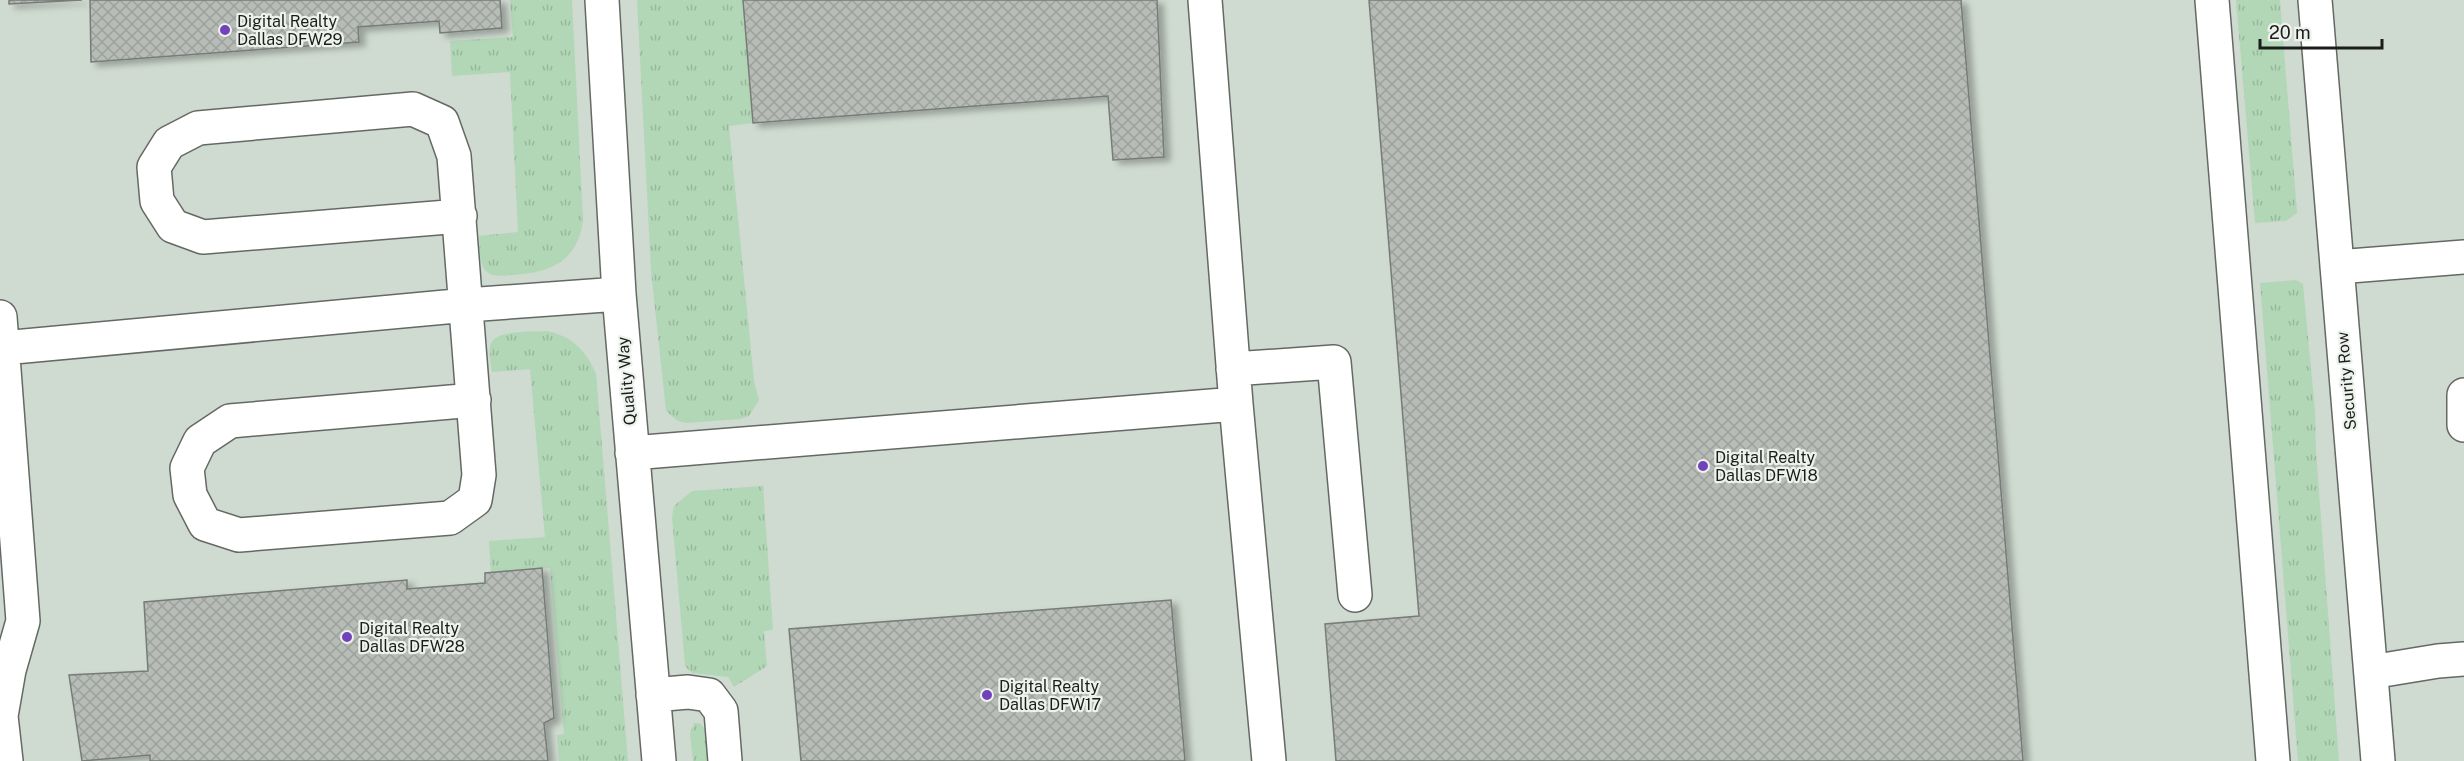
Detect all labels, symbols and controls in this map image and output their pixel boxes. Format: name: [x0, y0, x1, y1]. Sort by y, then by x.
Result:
place label: Digital Realty Dallas DFW29: [237, 12, 343, 49]
scale bar: [2260, 12, 2382, 50]
text: 20 m: [2269, 22, 2311, 43]
marker: Digital Realty Dallas DFW29: [218, 23, 232, 37]
street label: Security Row: [2333, 330, 2360, 431]
street label: Quality Way: [613, 335, 640, 426]
place label: Digital Realty Dallas DFW18: [1715, 448, 1818, 485]
marker: Digital Realty Dallas DFW18: [1696, 459, 1710, 473]
place label: Digital Realty Dallas DFW28: [359, 619, 465, 656]
marker: Digital Realty Dallas DFW28: [340, 630, 354, 644]
place label: Digital Realty Dallas DFW17: [999, 677, 1101, 714]
marker: Digital Realty Dallas DFW17: [980, 688, 994, 702]

